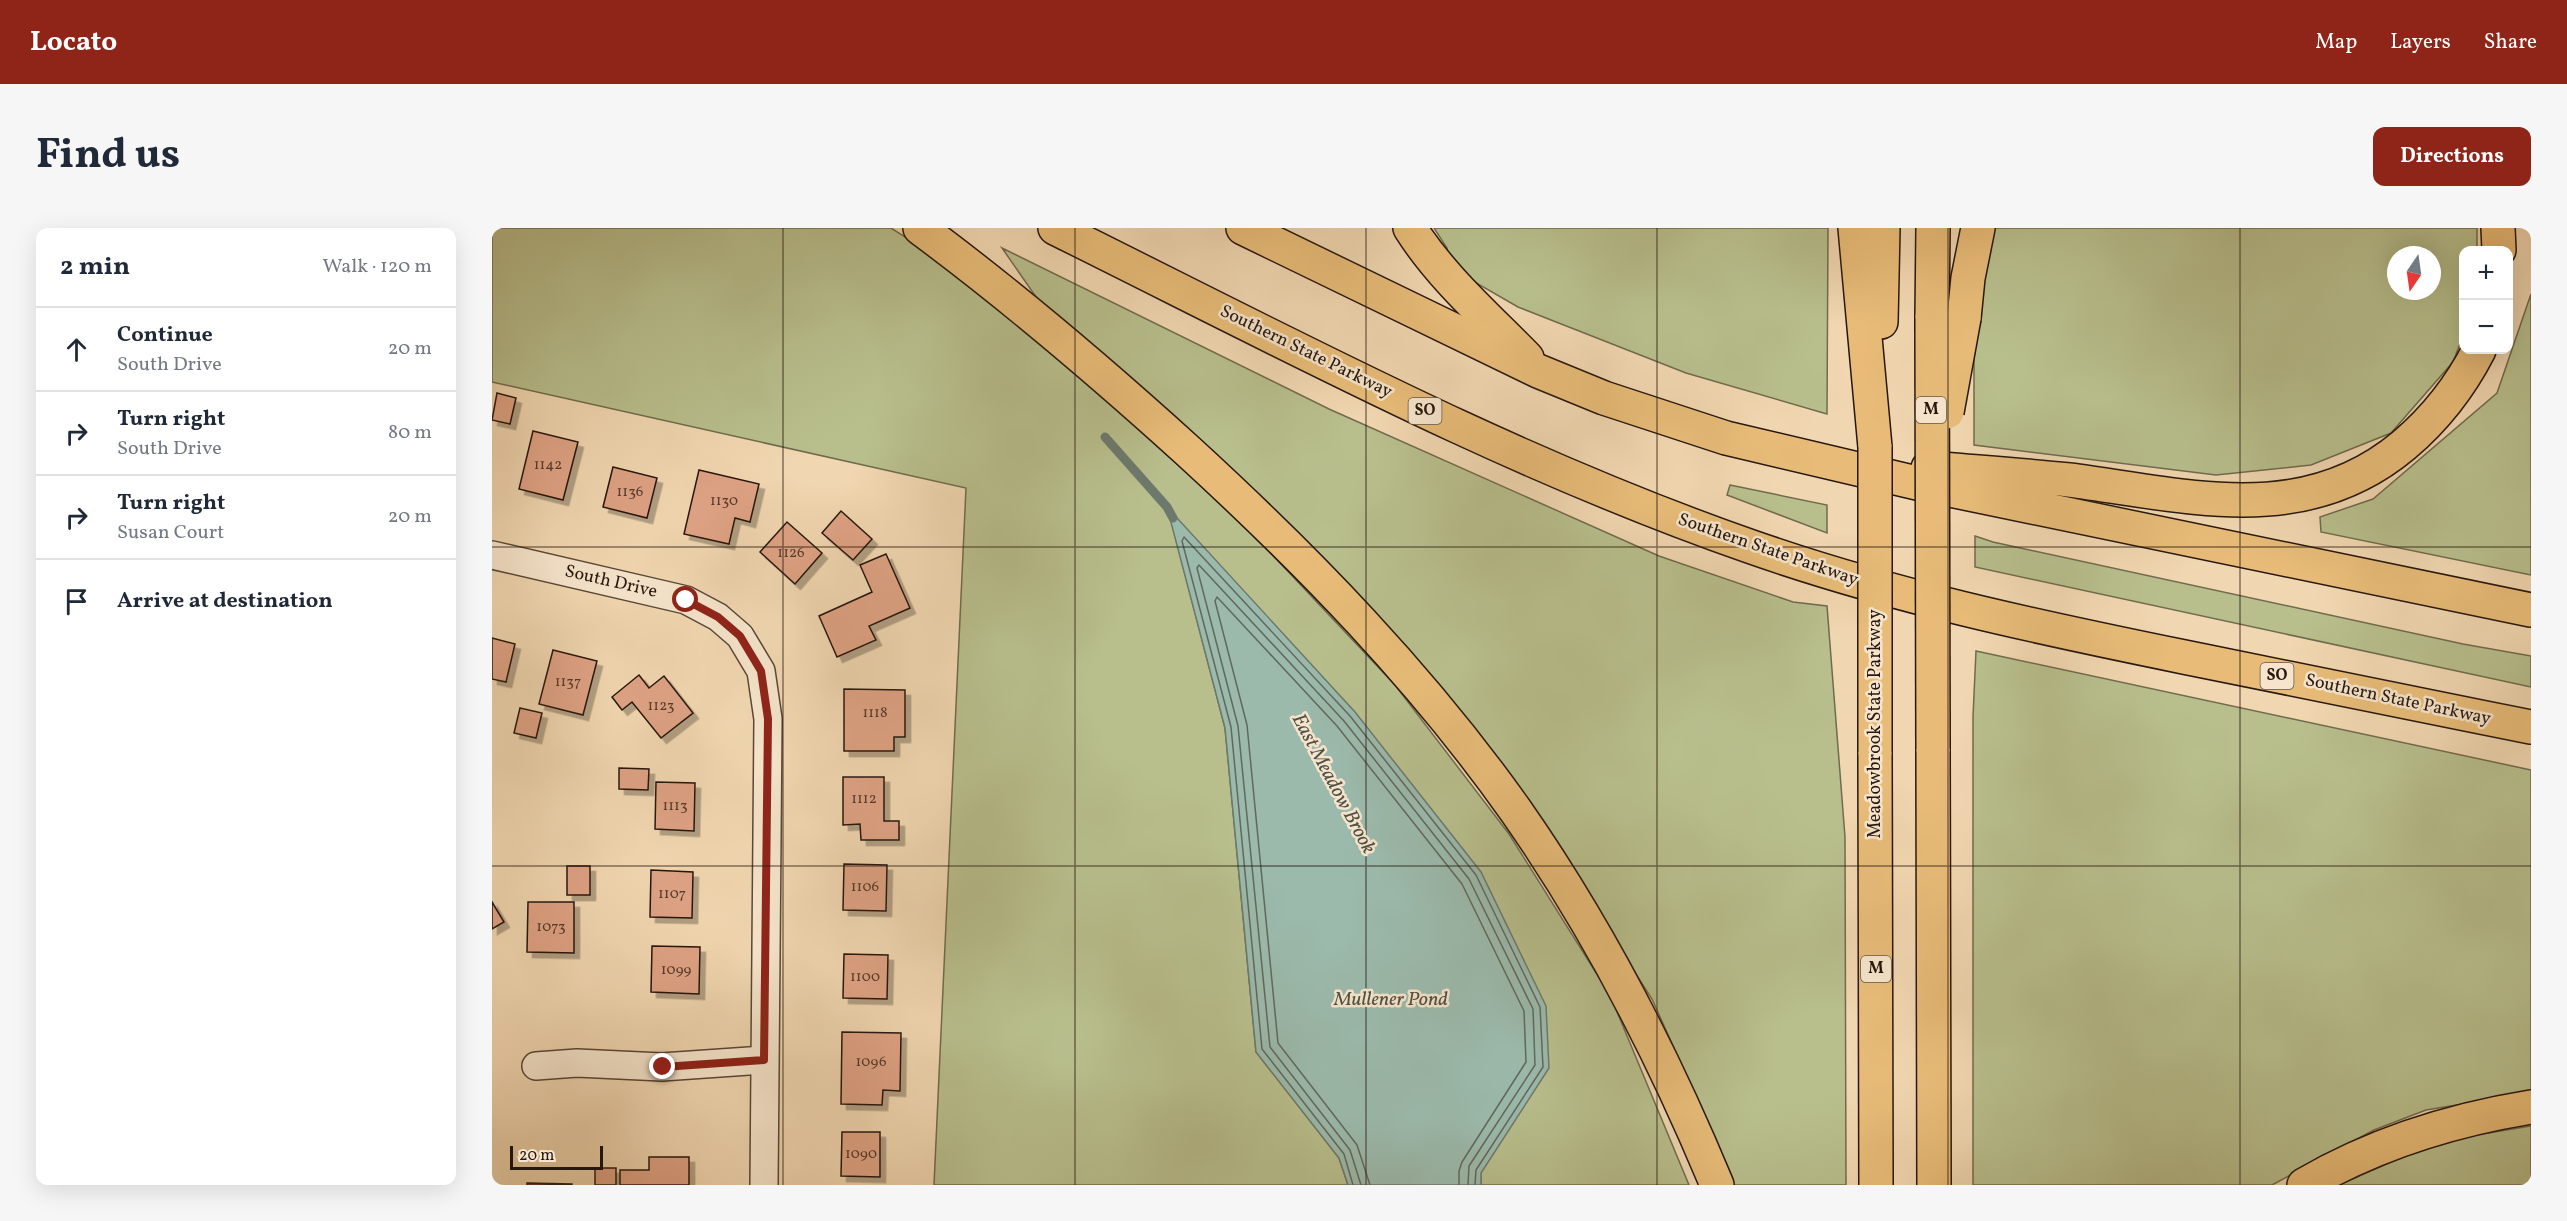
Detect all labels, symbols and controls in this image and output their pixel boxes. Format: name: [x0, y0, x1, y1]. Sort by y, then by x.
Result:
text: Locato: [30, 23, 117, 62]
text: Map: [2315, 28, 2357, 57]
text: Layers: [2390, 28, 2451, 57]
text: Share: [2484, 28, 2537, 57]
text: Find us: [36, 127, 180, 186]
button: Directions: [2373, 127, 2531, 186]
north arrow: [2387, 246, 2441, 300]
map controls: [2459, 246, 2513, 354]
button: +: [2459, 246, 2513, 300]
text: 2 min: [60, 249, 130, 285]
text: Walk · 120 m: [323, 253, 432, 281]
street label: Southern State Parkway: [1215, 299, 1397, 405]
button: −: [2459, 300, 2513, 354]
text: Continue: [117, 320, 213, 351]
icon: ahead: [60, 333, 93, 366]
text: 20 m: [388, 335, 432, 363]
text: South Drive: [117, 351, 222, 379]
road number: M: [1916, 397, 1946, 423]
road number: SO: [1408, 398, 1442, 424]
text: Turn right: [117, 404, 225, 435]
icon: right: [60, 417, 93, 450]
text: 80 m: [388, 419, 432, 447]
text: South Drive: [117, 435, 222, 463]
house number: 1142: [534, 455, 562, 476]
house number: 1136: [617, 482, 643, 503]
text: Turn right: [117, 488, 225, 519]
house number: 1130: [710, 491, 738, 512]
icon: right: [60, 501, 93, 534]
text: 20 m: [388, 503, 432, 531]
street label: Southern State Parkway: [1674, 507, 1862, 593]
text: Susan Court: [117, 519, 224, 547]
house number: 1126: [777, 543, 805, 564]
street label: South Drive: [562, 559, 660, 605]
icon: arrive: [60, 585, 93, 618]
text: Arrive at destination: [117, 586, 333, 617]
route start: [672, 586, 698, 612]
street label: Meadowbrook State Parkway: [1863, 609, 1888, 839]
road number: SO: [2260, 663, 2294, 689]
street label: Southern State Parkway: [2303, 668, 2493, 732]
house number: 1137: [555, 672, 581, 693]
house number: 1123: [648, 696, 674, 717]
house number: 1118: [862, 703, 888, 724]
water label: East Meadow Brook: [1284, 709, 1382, 859]
house number: 1112: [851, 789, 877, 810]
house number: 1113: [662, 796, 688, 817]
house number: 1106: [851, 877, 879, 898]
house number: 1107: [658, 884, 686, 905]
house number: 1073: [536, 917, 566, 938]
road number: M: [1861, 956, 1891, 982]
house number: 1099: [661, 960, 692, 981]
house number: 1100: [850, 967, 880, 988]
water label: Mullener Pond: [1333, 986, 1448, 1014]
house number: 1096: [856, 1052, 886, 1073]
route end: [649, 1053, 675, 1079]
scale bar: [510, 1143, 603, 1170]
house number: 1090: [845, 1144, 877, 1165]
text: 20 m: [519, 1145, 554, 1167]

